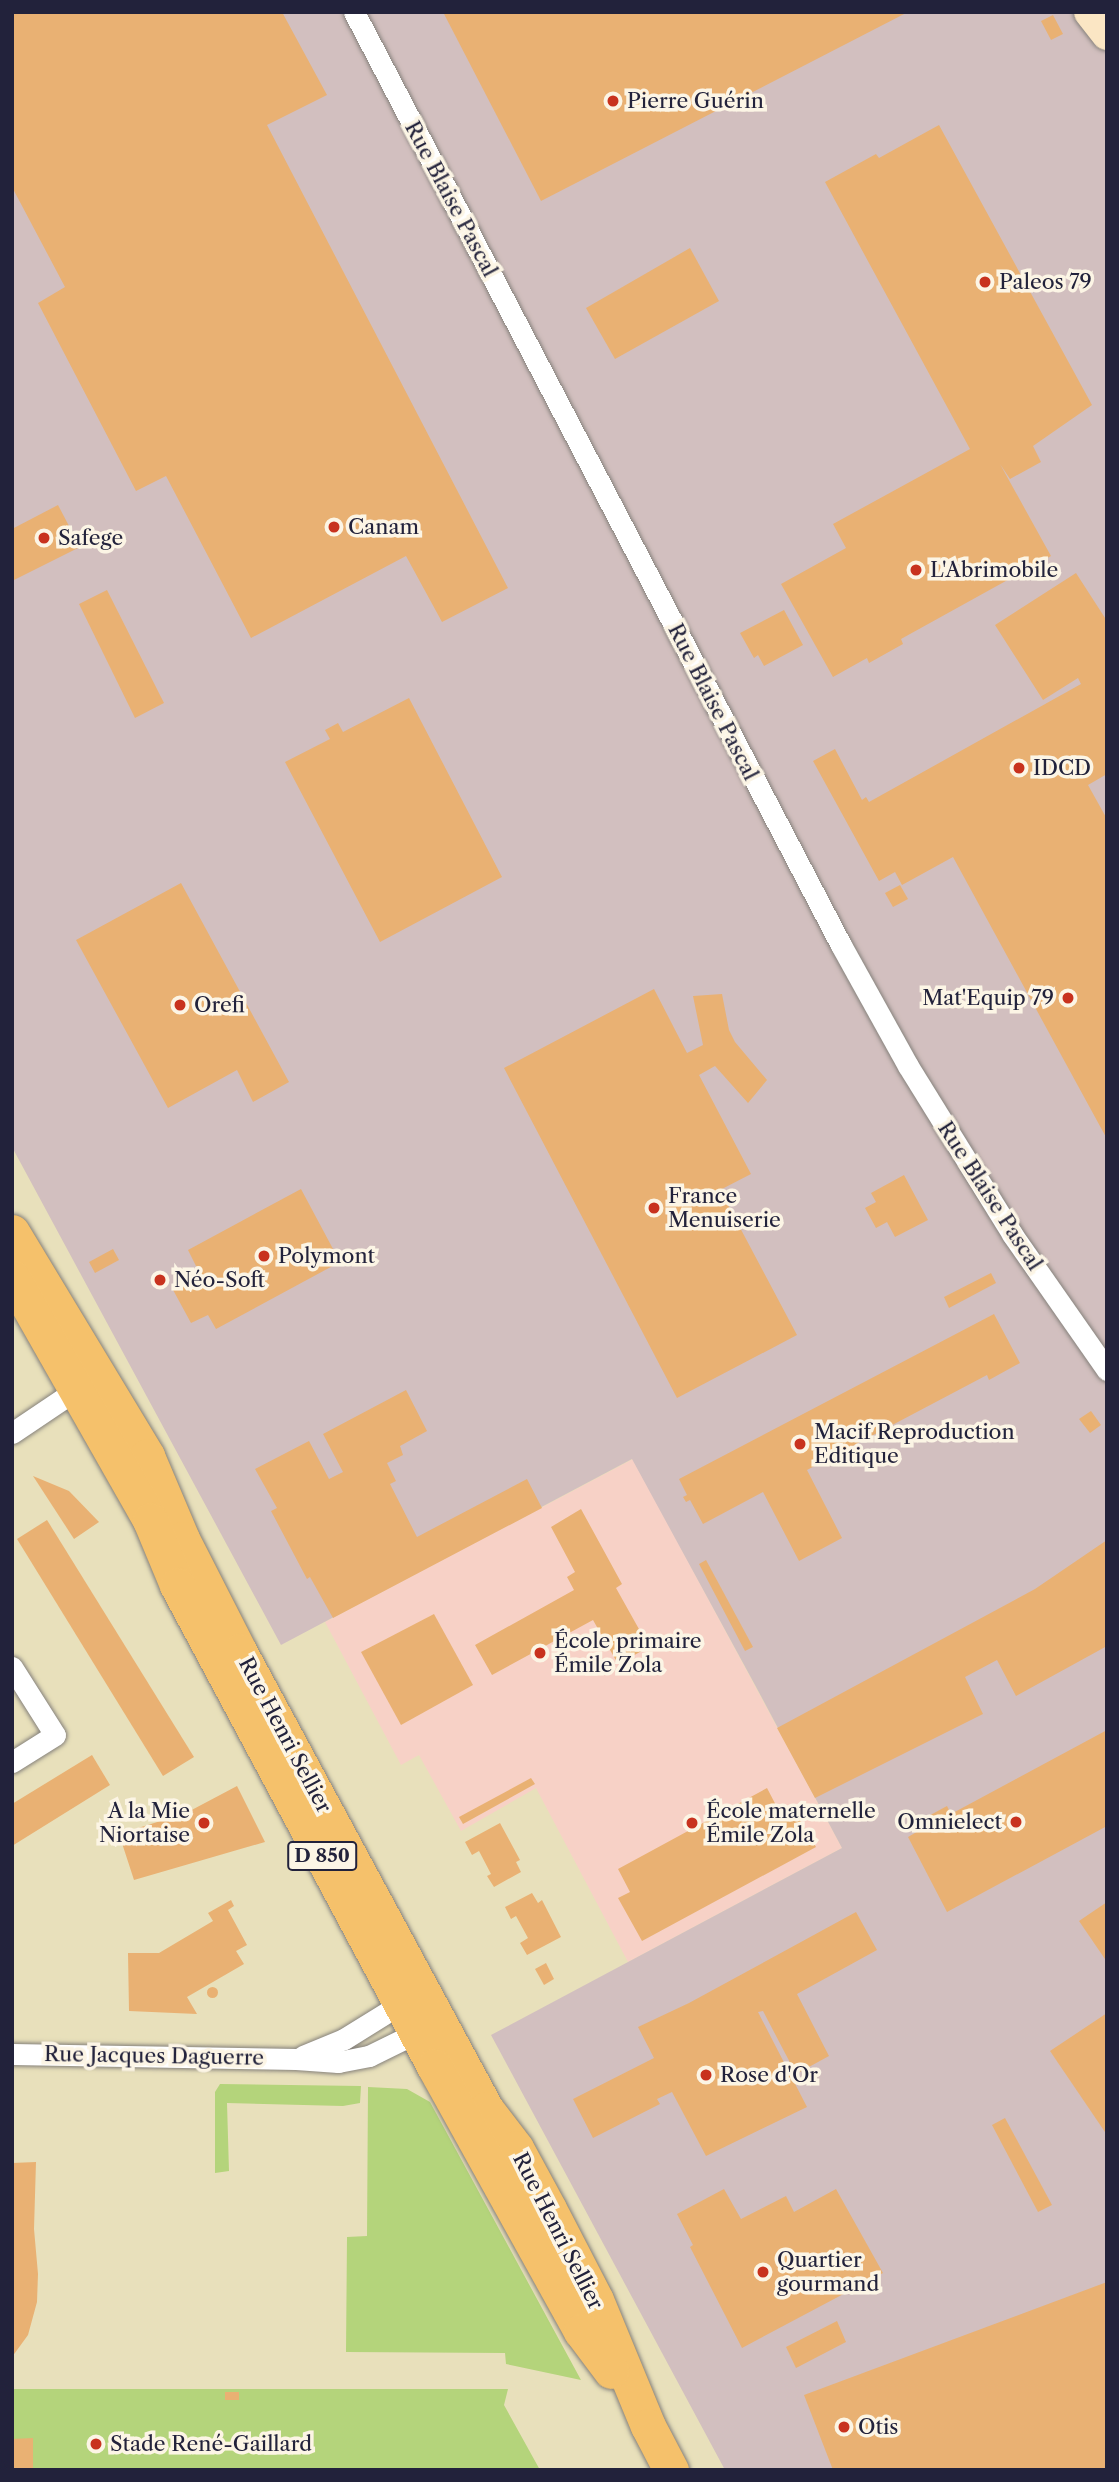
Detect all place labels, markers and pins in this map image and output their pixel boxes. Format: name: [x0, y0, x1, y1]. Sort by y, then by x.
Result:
place label: Pierre Guérin: [627, 88, 764, 114]
marker: Pierre Guérin: [605, 93, 621, 109]
place label: Paleos 79: [999, 269, 1092, 295]
marker: Paleos 79: [977, 274, 993, 290]
place label: Canam: [348, 514, 419, 540]
marker: Canam: [326, 519, 342, 535]
place label: Safege: [58, 525, 123, 551]
marker: Safege: [36, 530, 52, 546]
place label: L'Abrimobile: [930, 557, 1058, 583]
marker: L'Abrimobile: [908, 562, 924, 578]
place label: IDCD: [1033, 755, 1091, 781]
marker: IDCD: [1011, 760, 1027, 776]
place label: Mat'Equip 79: [922, 985, 1054, 1011]
marker: Mat'Equip 79: [1060, 990, 1076, 1006]
place label: Orefi: [194, 992, 245, 1018]
marker: Orefi: [172, 997, 188, 1013]
place label: France Menuiserie: [668, 1183, 781, 1233]
marker: France Menuiserie: [646, 1200, 662, 1216]
place label: Polymont: [278, 1243, 375, 1269]
marker: Polymont: [256, 1248, 272, 1264]
place label: Néo-Soft: [174, 1267, 265, 1293]
marker: Néo-Soft: [152, 1272, 168, 1288]
place label: Macif Reproduction Editique: [814, 1419, 1015, 1469]
marker: Macif Reproduction Editique: [792, 1436, 808, 1452]
place label: École primaire Émile Zola: [554, 1628, 702, 1678]
marker: École primaire Émile Zola: [532, 1645, 548, 1661]
place label: A la Mie Niortaise: [99, 1798, 190, 1848]
place label: École maternelle Émile Zola: [706, 1798, 876, 1848]
place label: Omnielect: [897, 1809, 1002, 1835]
marker: Omnielect: [1008, 1814, 1024, 1830]
marker: A la Mie Niortaise: [196, 1815, 212, 1831]
marker: École maternelle Émile Zola: [684, 1815, 700, 1831]
place label: Rose d'Or: [720, 2062, 818, 2088]
marker: Rose d'Or: [698, 2067, 714, 2083]
place label: Quartier gourmand: [777, 2247, 879, 2297]
marker: Quartier gourmand: [755, 2264, 771, 2280]
place label: Otis: [858, 2414, 898, 2440]
marker: Otis: [836, 2419, 852, 2435]
place label: Stade René-Gaillard: [110, 2431, 312, 2457]
marker: Stade René-Gaillard: [88, 2436, 104, 2452]

